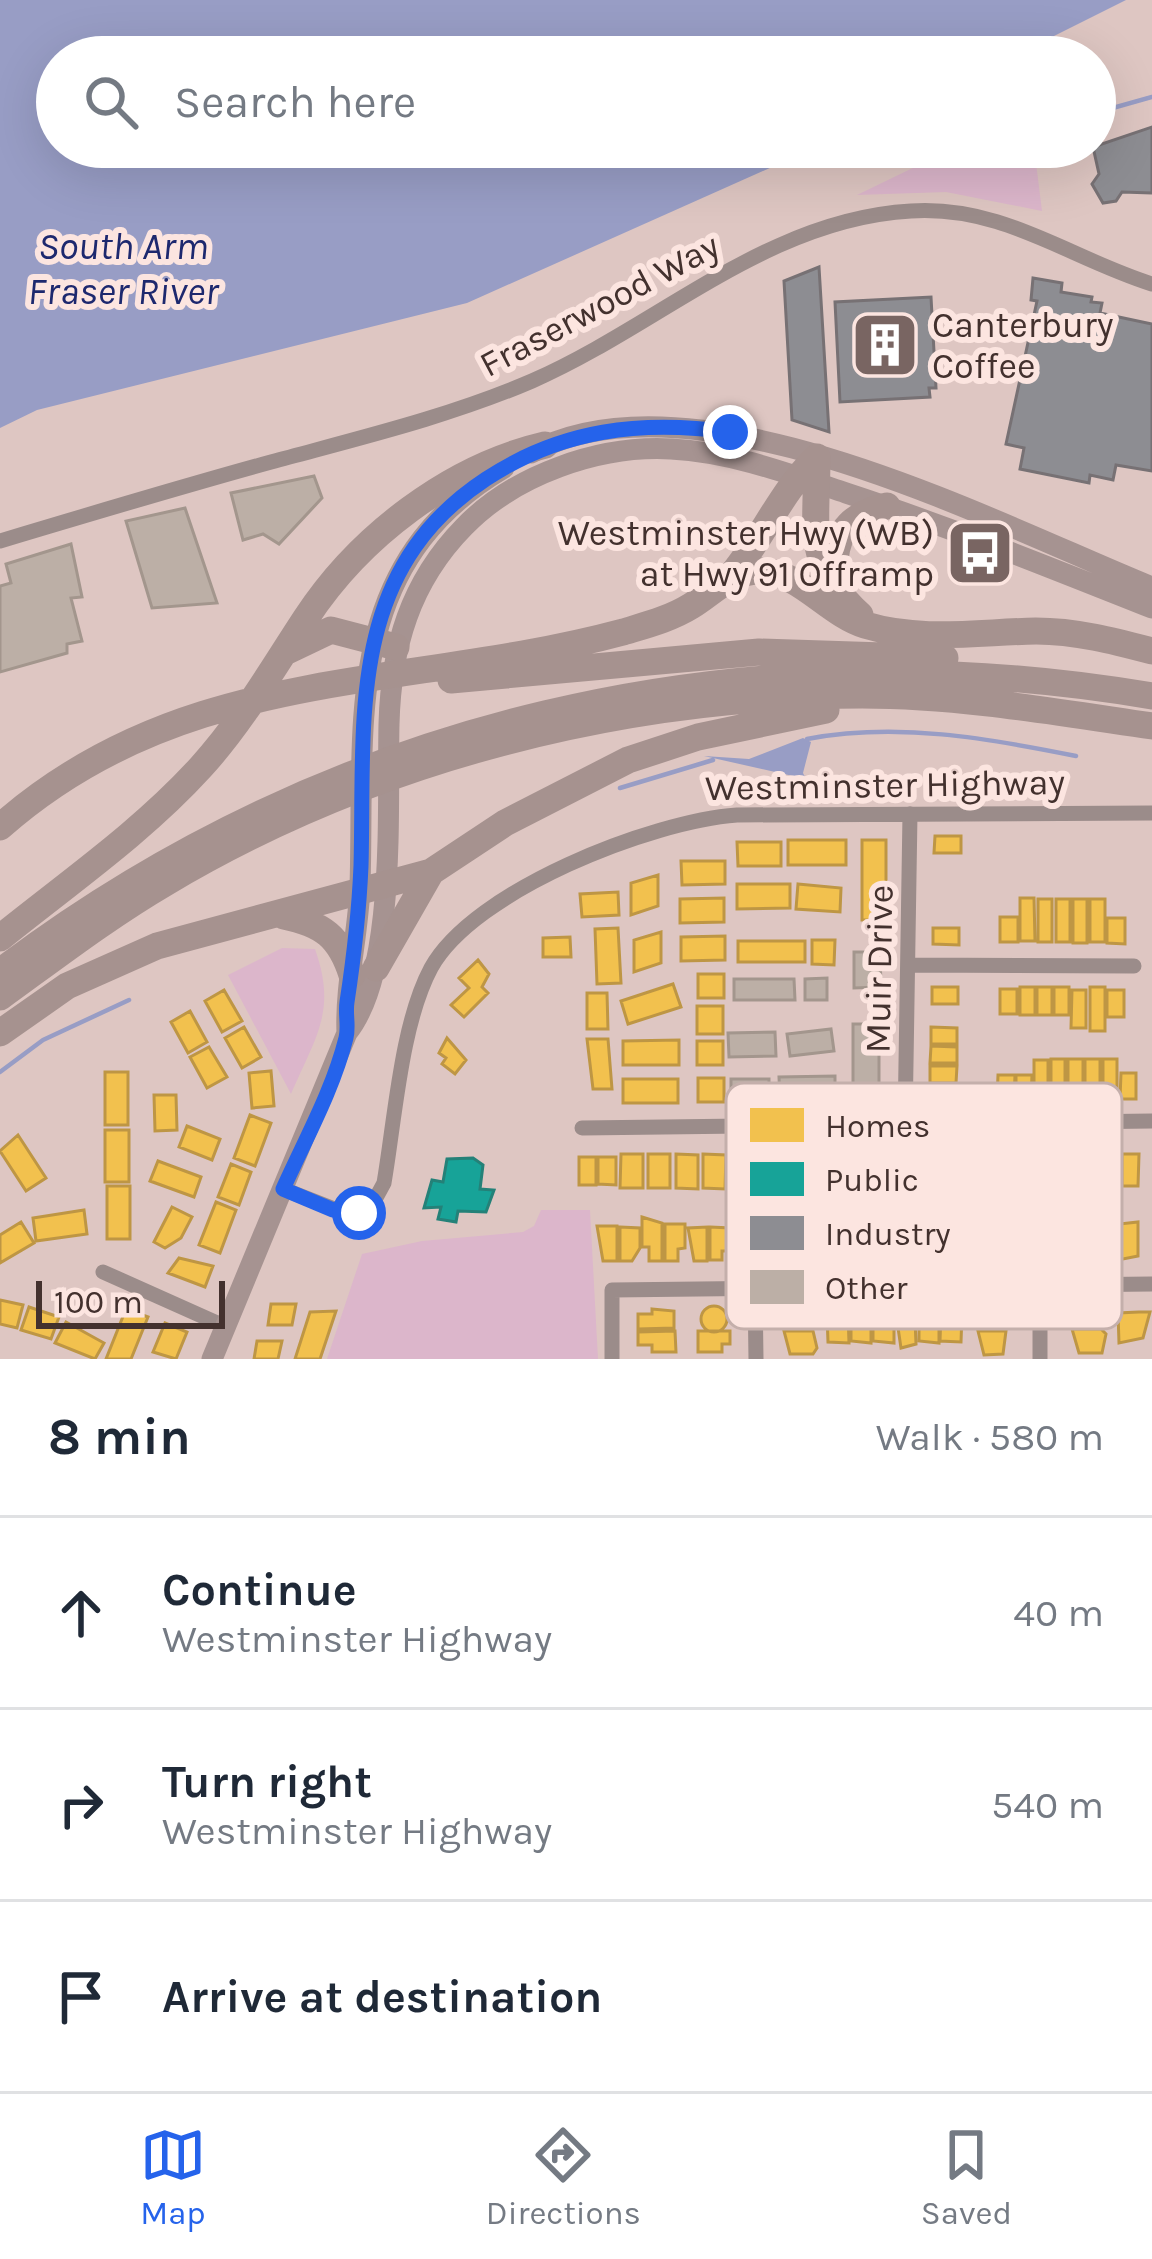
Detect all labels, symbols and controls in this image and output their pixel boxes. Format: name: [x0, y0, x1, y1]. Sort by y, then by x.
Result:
search box: [36, 36, 1116, 168]
icon: search: [78, 69, 144, 135]
text: Search here: [174, 76, 416, 128]
water label: South Arm Fraser River: [28, 223, 220, 314]
street label: Fraserwood Way: [473, 224, 727, 386]
place label: Canterbury Coffee: [932, 304, 1114, 387]
building icon: Canterbury Coffee: [850, 310, 920, 380]
route end: [703, 405, 757, 459]
place label: Westminster Hwy (WB) at Hwy 91 Offramp: [558, 512, 934, 595]
bus stop icon: Westminster Hwy (WB) at Hwy 91 Offramp: [945, 518, 1015, 588]
street label: Westminster Highway: [705, 761, 1066, 809]
street label: Muir Drive: [857, 884, 901, 1054]
legend: [726, 1083, 1122, 1329]
text: Homes: [825, 1107, 930, 1145]
text: Public: [825, 1161, 919, 1199]
route start: [332, 1186, 386, 1240]
text: Industry: [825, 1215, 951, 1253]
text: Other: [825, 1269, 908, 1307]
scale bar: [36, 1275, 225, 1328]
text: 100 m: [54, 1283, 143, 1321]
text: 8 min: [48, 1407, 191, 1467]
text: Walk · 580 m: [876, 1414, 1104, 1460]
text: Continue: [162, 1564, 357, 1616]
icon: ahead: [48, 1580, 114, 1646]
text: 40 m: [1013, 1590, 1104, 1636]
text: Westminster Highway: [162, 1616, 552, 1662]
text: Turn right: [162, 1756, 372, 1808]
icon: right: [48, 1772, 114, 1838]
text: 540 m: [991, 1782, 1104, 1828]
text: Westminster Highway: [162, 1808, 552, 1854]
icon: arrive: [48, 1964, 114, 2030]
text: Arrive at destination: [162, 1971, 602, 2023]
tab: Map: [140, 2122, 206, 2232]
tab: Directions: [486, 2122, 641, 2232]
tab: Saved: [921, 2122, 1012, 2232]

